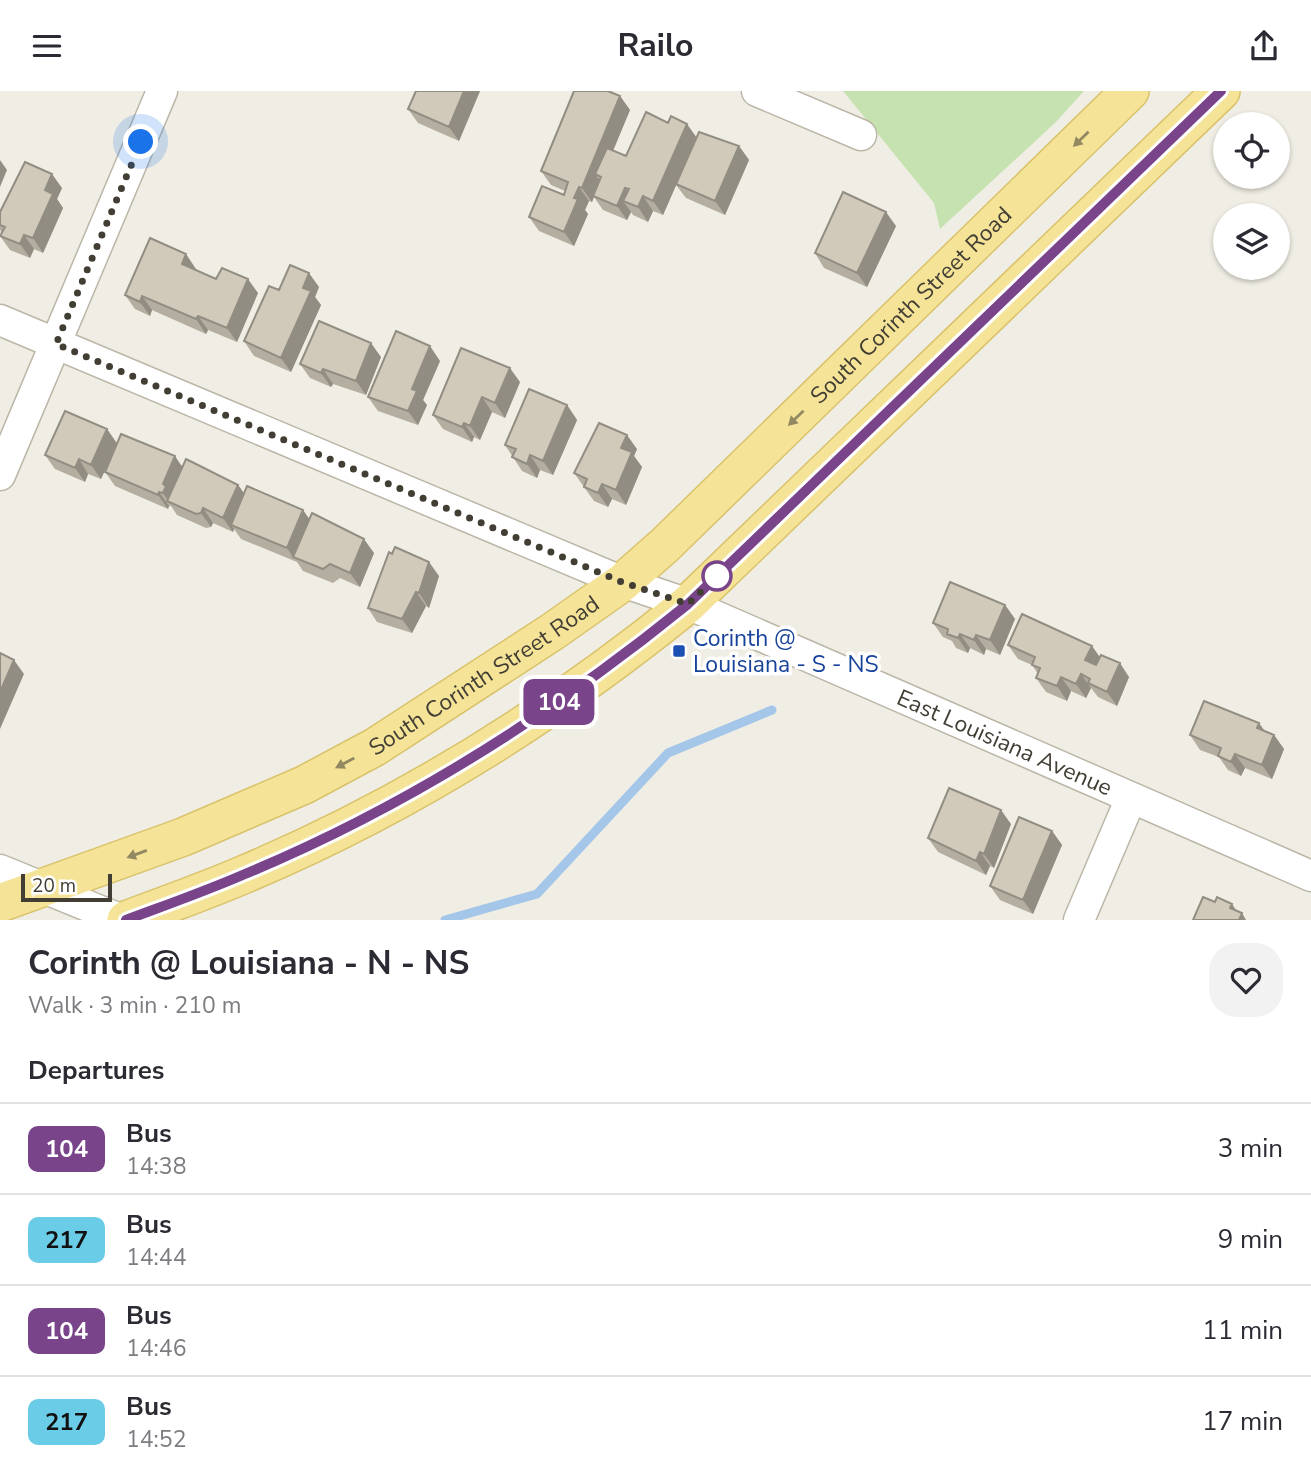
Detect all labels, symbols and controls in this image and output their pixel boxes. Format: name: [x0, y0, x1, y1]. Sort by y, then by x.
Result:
text: Railo: [618, 24, 693, 67]
icon: menu: [28, 27, 66, 65]
icon: share: [1245, 27, 1283, 65]
map controls: [1213, 112, 1290, 280]
button: locate: [1213, 112, 1290, 189]
your location: [123, 124, 158, 159]
one-way arrow: [1073, 130, 1090, 146]
street label: South Corinth Street Road: [803, 200, 1018, 411]
button: layers: [1213, 203, 1290, 280]
one-way arrow: [787, 409, 804, 426]
unlabelled marker: [702, 561, 732, 591]
street label: South Corinth Street Road: [362, 588, 605, 763]
place label: Corinth @ Louisiana - S - NS: [693, 623, 879, 680]
marker: Corinth @ Louisiana - S - NS: [671, 643, 687, 659]
line badge: 104: [519, 679, 599, 725]
street label: East Louisiana Avenue: [892, 682, 1117, 803]
text: 104: [537, 686, 581, 718]
one-way arrow: [335, 758, 355, 769]
one-way arrow: [126, 849, 147, 860]
scale bar: [21, 871, 112, 903]
text: 20 m: [32, 873, 76, 899]
text: Corinth @ Louisiana - N - NS: [28, 941, 469, 986]
button: heart: [1209, 943, 1283, 1017]
text: Walk · 3 min · 210 m: [28, 990, 241, 1021]
text: Departures: [28, 1053, 164, 1088]
text: Bus: [126, 1116, 172, 1151]
text: 3 min: [1218, 1131, 1283, 1166]
text: 104: [45, 1133, 88, 1165]
text: 14:38: [126, 1151, 186, 1182]
text: Bus: [126, 1207, 172, 1242]
text: 9 min: [1218, 1222, 1283, 1257]
text: 217: [45, 1224, 88, 1256]
text: 14:44: [126, 1242, 186, 1273]
text: Bus: [126, 1298, 172, 1333]
text: 11 min: [1202, 1313, 1283, 1348]
text: 104: [45, 1315, 88, 1347]
text: 14:46: [126, 1333, 186, 1364]
text: Bus: [126, 1389, 172, 1424]
text: 17 min: [1202, 1404, 1283, 1439]
text: 217: [45, 1406, 88, 1438]
text: 14:52: [126, 1424, 186, 1455]

